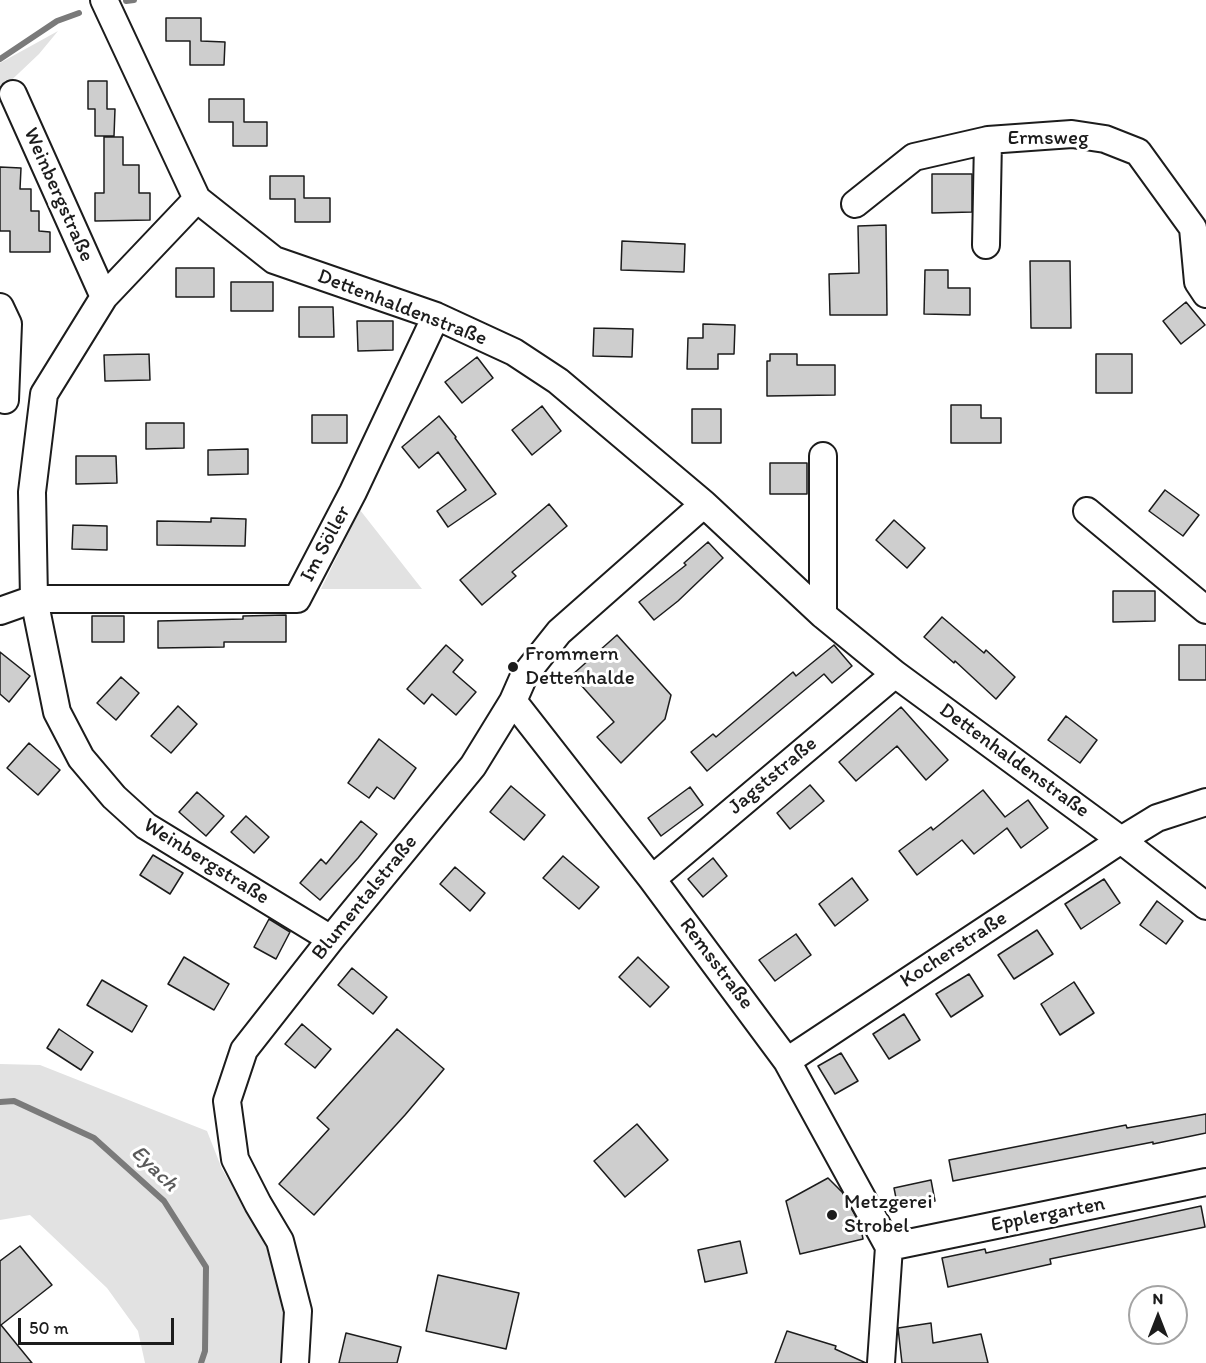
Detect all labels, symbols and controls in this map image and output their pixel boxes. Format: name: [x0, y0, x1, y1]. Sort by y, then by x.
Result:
street label: Weinbergstraße: [17, 124, 99, 266]
street label: Ermsweg: [1007, 126, 1089, 152]
street label: Dettenhaldenstraße: [314, 264, 490, 352]
street label: Im Söller: [295, 501, 357, 587]
place label: Frommern Dettenhalde: [525, 642, 635, 692]
marker: Frommern Dettenhalde: [506, 660, 520, 674]
street label: Dettenhaldenstraße: [934, 698, 1094, 824]
street label: Jagststraße: [724, 732, 822, 820]
street label: Weinbergstraße: [138, 813, 274, 911]
street label: Blumentalstraße: [307, 830, 423, 966]
street label: Kocherstraße: [896, 906, 1012, 994]
street label: Remsstraße: [673, 913, 759, 1015]
water label: Eyach: [125, 1140, 183, 1198]
place label: Metzgerei Strobel: [844, 1190, 933, 1240]
street label: Epplergarten: [989, 1192, 1107, 1238]
marker: Metzgerei Strobel: [825, 1208, 839, 1222]
north arrow: [1128, 1285, 1188, 1345]
text: N: [1153, 1289, 1163, 1308]
scale bar: [21, 1306, 177, 1344]
text: 50 m: [29, 1317, 69, 1339]

